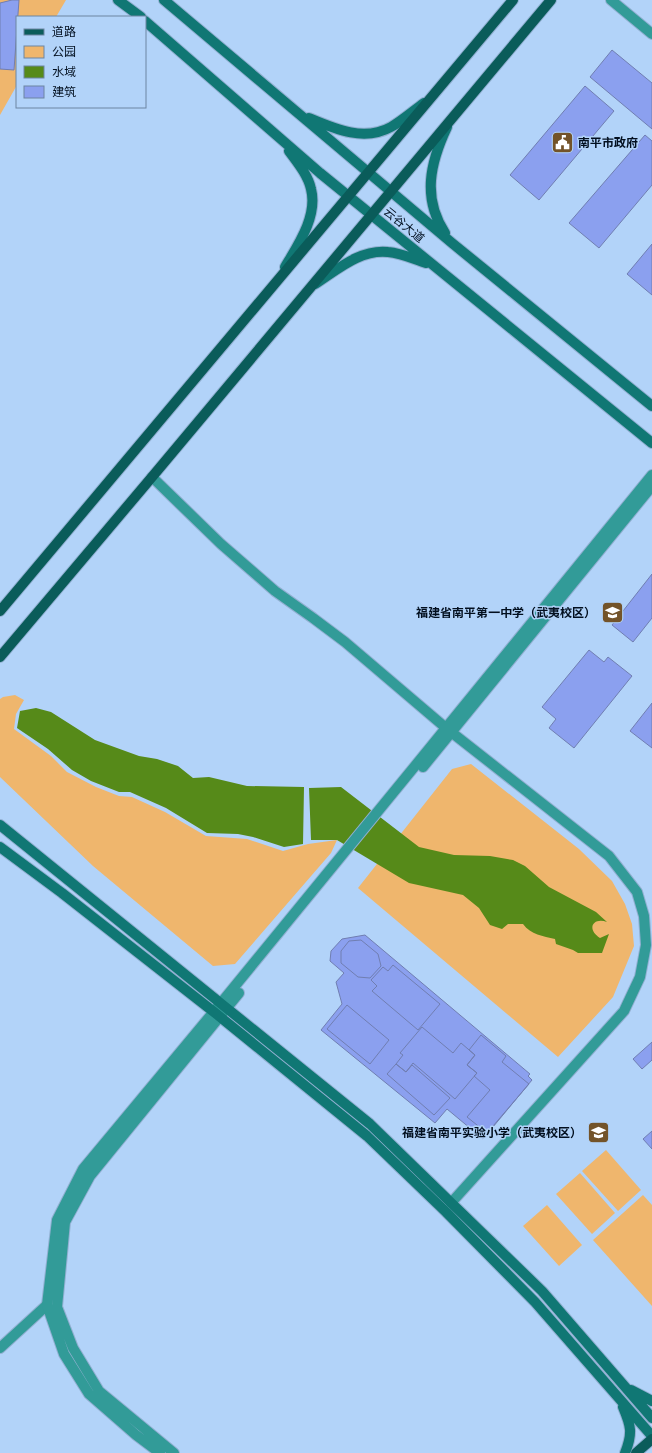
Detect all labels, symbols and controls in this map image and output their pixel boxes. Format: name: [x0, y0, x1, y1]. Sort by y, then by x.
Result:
legend: [16, 16, 146, 108]
text: 道路: [52, 24, 76, 41]
text: 公园: [52, 44, 76, 61]
text: 水域: [52, 64, 76, 81]
text: 建筑: [52, 84, 76, 101]
public building icon: 南平市政府: [549, 130, 575, 156]
place label: 南平市政府: [578, 135, 638, 152]
street label: 云谷大道: [380, 204, 428, 247]
school or university icon: 福建省南平第一中学（武夷校区）: [599, 600, 625, 626]
place label: 福建省南平第一中学（武夷校区）: [416, 605, 596, 622]
school or university icon: 福建省南平实验小学（武夷校区）: [585, 1120, 611, 1146]
place label: 福建省南平实验小学（武夷校区）: [402, 1125, 582, 1142]

